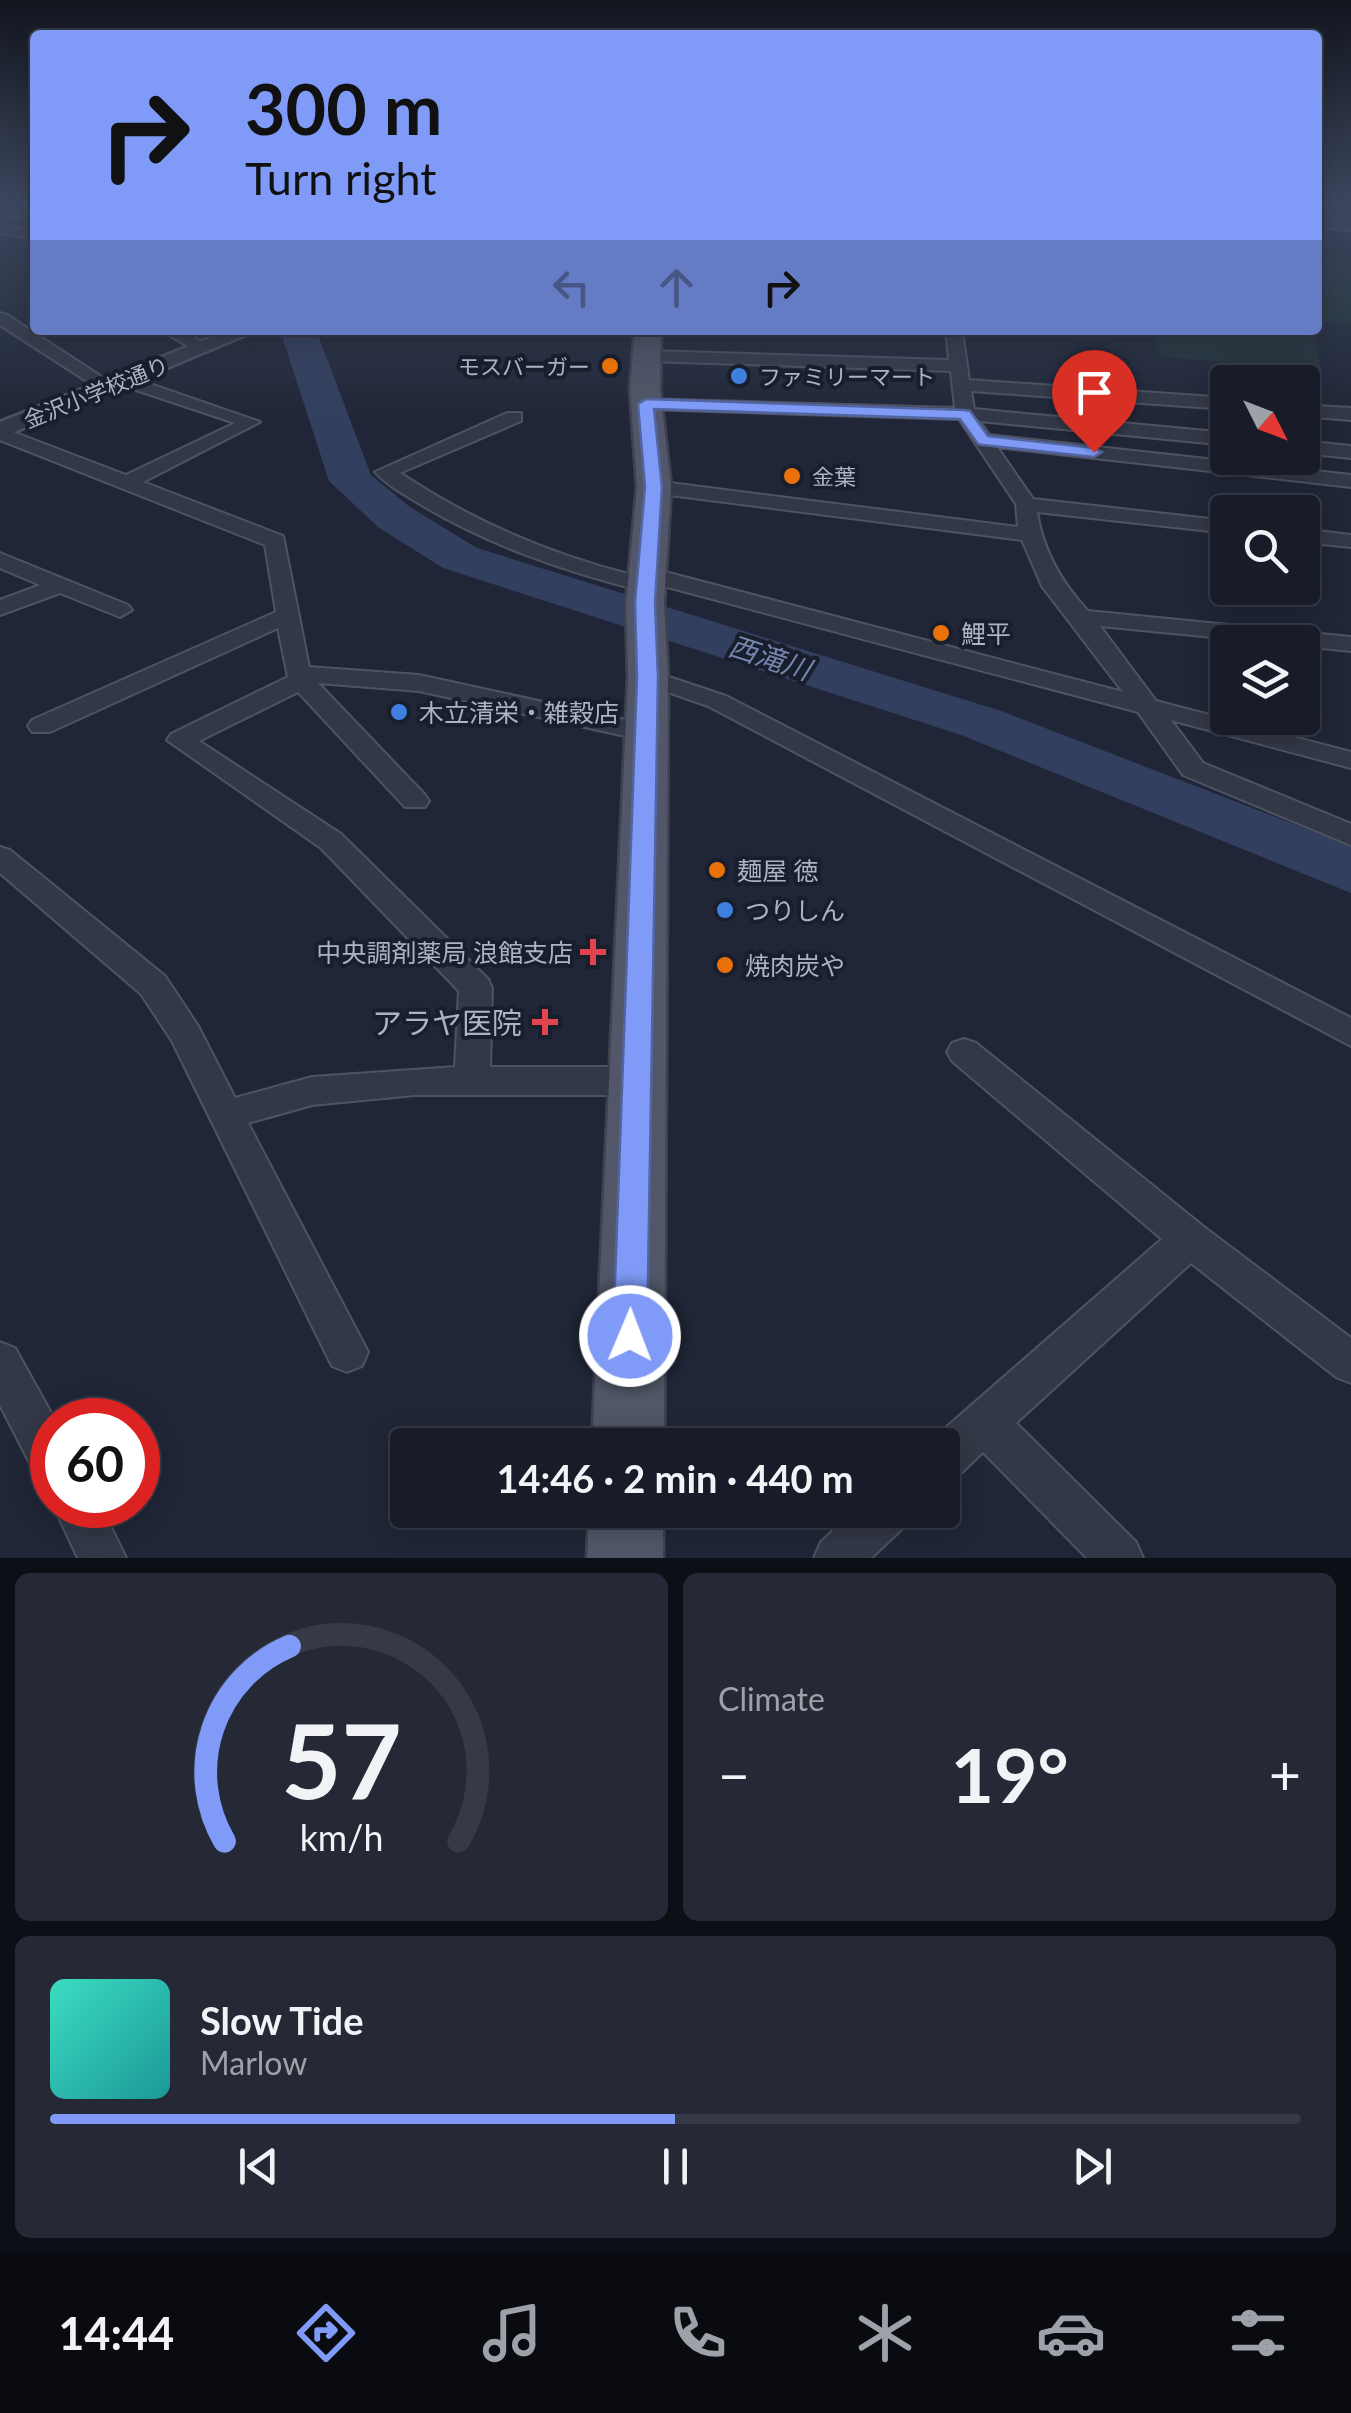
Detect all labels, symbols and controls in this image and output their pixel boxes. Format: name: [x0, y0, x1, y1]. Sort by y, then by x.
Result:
text: 300 m: [245, 66, 442, 150]
icon: right: [80, 70, 210, 200]
text: Turn right: [245, 151, 436, 205]
icon: left: [544, 260, 599, 315]
icon: ahead: [649, 260, 704, 315]
icon: right: [754, 260, 809, 315]
pin: [1052, 350, 1137, 453]
street label: 金沢小学校通り: [20, 351, 172, 433]
place label: モスバーガー: [458, 353, 590, 380]
marker: モスバーガー: [599, 355, 621, 377]
place label: ファミリーマート: [759, 363, 935, 390]
marker: ファミリーマート: [728, 365, 750, 387]
icon: arrive: [1067, 365, 1122, 420]
north arrow: [1210, 365, 1320, 475]
map controls: [1210, 365, 1320, 735]
place label: 金葉: [812, 463, 856, 490]
marker: 金葉: [781, 465, 803, 487]
button: search: [1210, 495, 1320, 605]
place label: 鯉平: [961, 618, 1011, 648]
marker: 鯉平: [930, 622, 952, 644]
button: layers: [1210, 625, 1320, 735]
water label: 西滝川: [725, 628, 818, 687]
place label: 木立清栄・雑穀店: [419, 697, 619, 727]
marker: 木立清栄・雑穀店: [388, 701, 410, 723]
place label: 麺屋 徳: [737, 855, 818, 885]
marker: 麺屋 徳: [706, 859, 728, 881]
place label: つりしん: [745, 895, 845, 925]
marker: つりしん: [714, 899, 736, 921]
place label: 中央調剤薬局 浪館支店: [317, 937, 573, 967]
marker: 中央調剤薬局 浪館支店: [582, 941, 604, 963]
place label: 焼肉炭や: [745, 950, 845, 980]
marker: 焼肉炭や: [714, 954, 736, 976]
place label: アラヤ医院: [372, 1004, 522, 1040]
marker: アラヤ医院: [532, 1009, 558, 1035]
position arrow: [578, 1284, 682, 1388]
speed limit sign: 60: [30, 1398, 160, 1528]
text: 14:46 · 2 min · 440 m: [496, 1455, 854, 1501]
text: Climate: [718, 1679, 825, 1718]
text: 57: [281, 1696, 402, 1821]
text: 19°: [950, 1729, 1069, 1819]
text: −: [718, 1741, 750, 1807]
text: +: [1269, 1741, 1301, 1807]
text: km/h: [300, 1816, 383, 1859]
text: Slow Tide: [200, 1997, 363, 2043]
text: Marlow: [200, 2043, 307, 2082]
icon: previous: [231, 2139, 286, 2194]
icon: pause: [648, 2139, 703, 2194]
icon: next: [1065, 2139, 1120, 2194]
icon: directions: [291, 2298, 361, 2368]
icon: music: [477, 2298, 547, 2368]
icon: phone: [663, 2298, 733, 2368]
icon: climate: [850, 2298, 920, 2368]
icon: car: [1036, 2298, 1106, 2368]
icon: filters: [1223, 2298, 1293, 2368]
text: 14:44: [58, 2306, 174, 2360]

